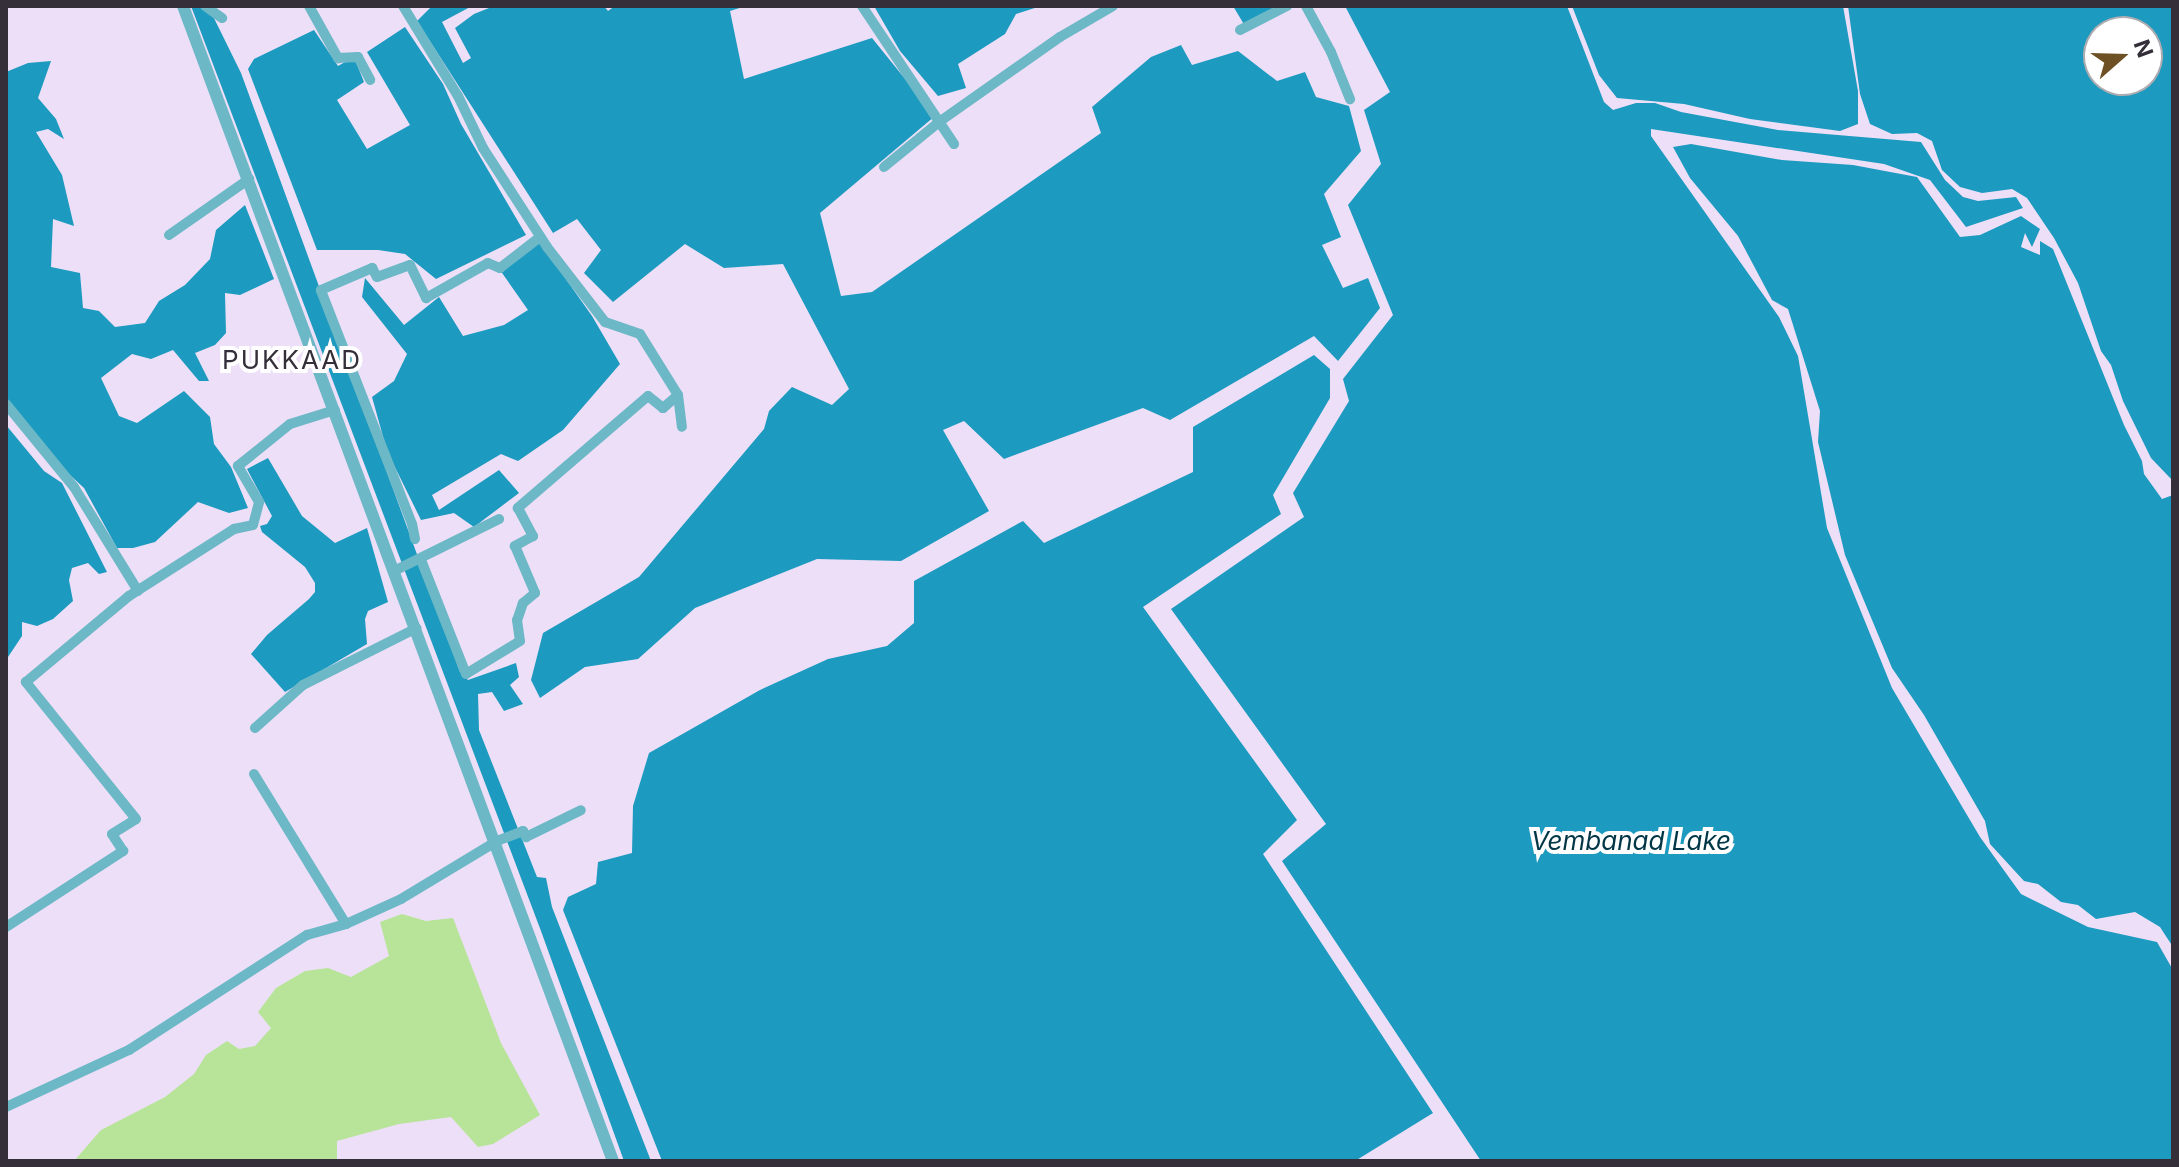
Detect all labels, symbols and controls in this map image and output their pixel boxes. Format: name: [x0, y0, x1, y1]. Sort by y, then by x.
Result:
north arrow: [2083, 16, 2163, 96]
text: N: [2129, 36, 2159, 61]
district label: PUKKAAD: [222, 344, 362, 376]
water label: Vembanad Lake: [1531, 825, 1731, 857]

